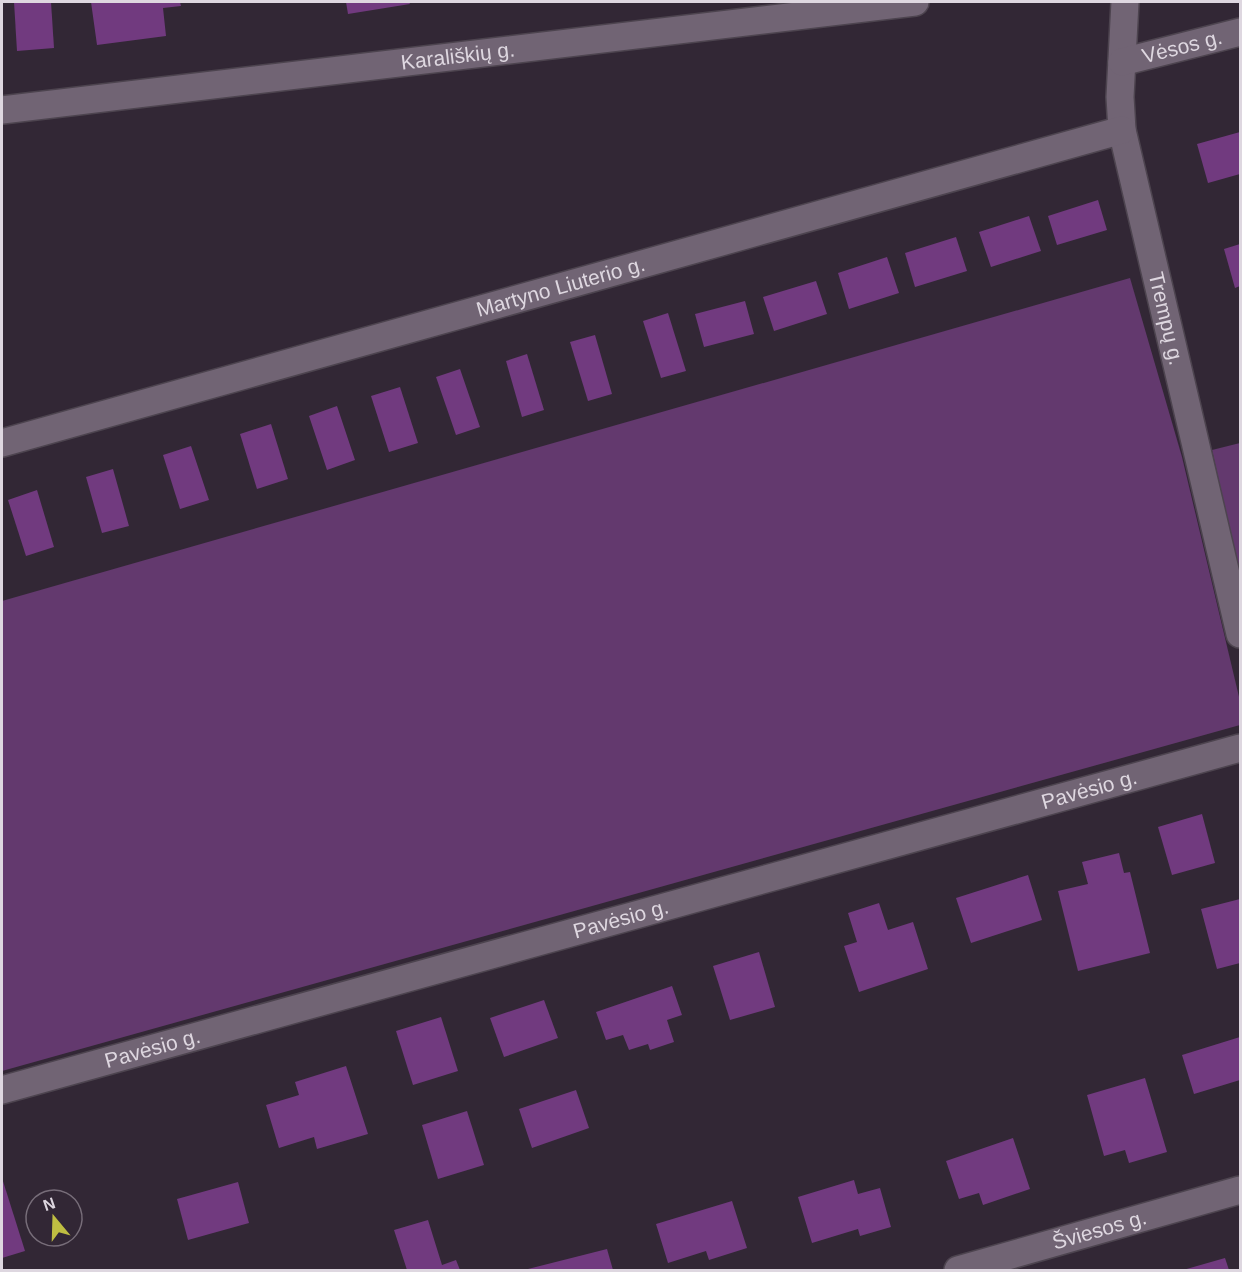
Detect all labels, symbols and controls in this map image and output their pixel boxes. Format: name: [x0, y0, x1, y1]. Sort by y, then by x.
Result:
street label: Vėsos g.: [1140, 25, 1224, 67]
street label: Karališkių g.: [400, 37, 516, 74]
street label: Martyno Liuterio g.: [474, 252, 647, 321]
street label: Trempų g.: [1145, 270, 1189, 367]
street label: Pavėsio g.: [1039, 765, 1139, 813]
street label: Pavėsio g.: [570, 894, 671, 943]
street label: Pavėsio g.: [102, 1024, 203, 1072]
north arrow: [24, 1188, 84, 1248]
text: N: [41, 1194, 58, 1214]
street label: Šviesos g.: [1050, 1205, 1149, 1254]

